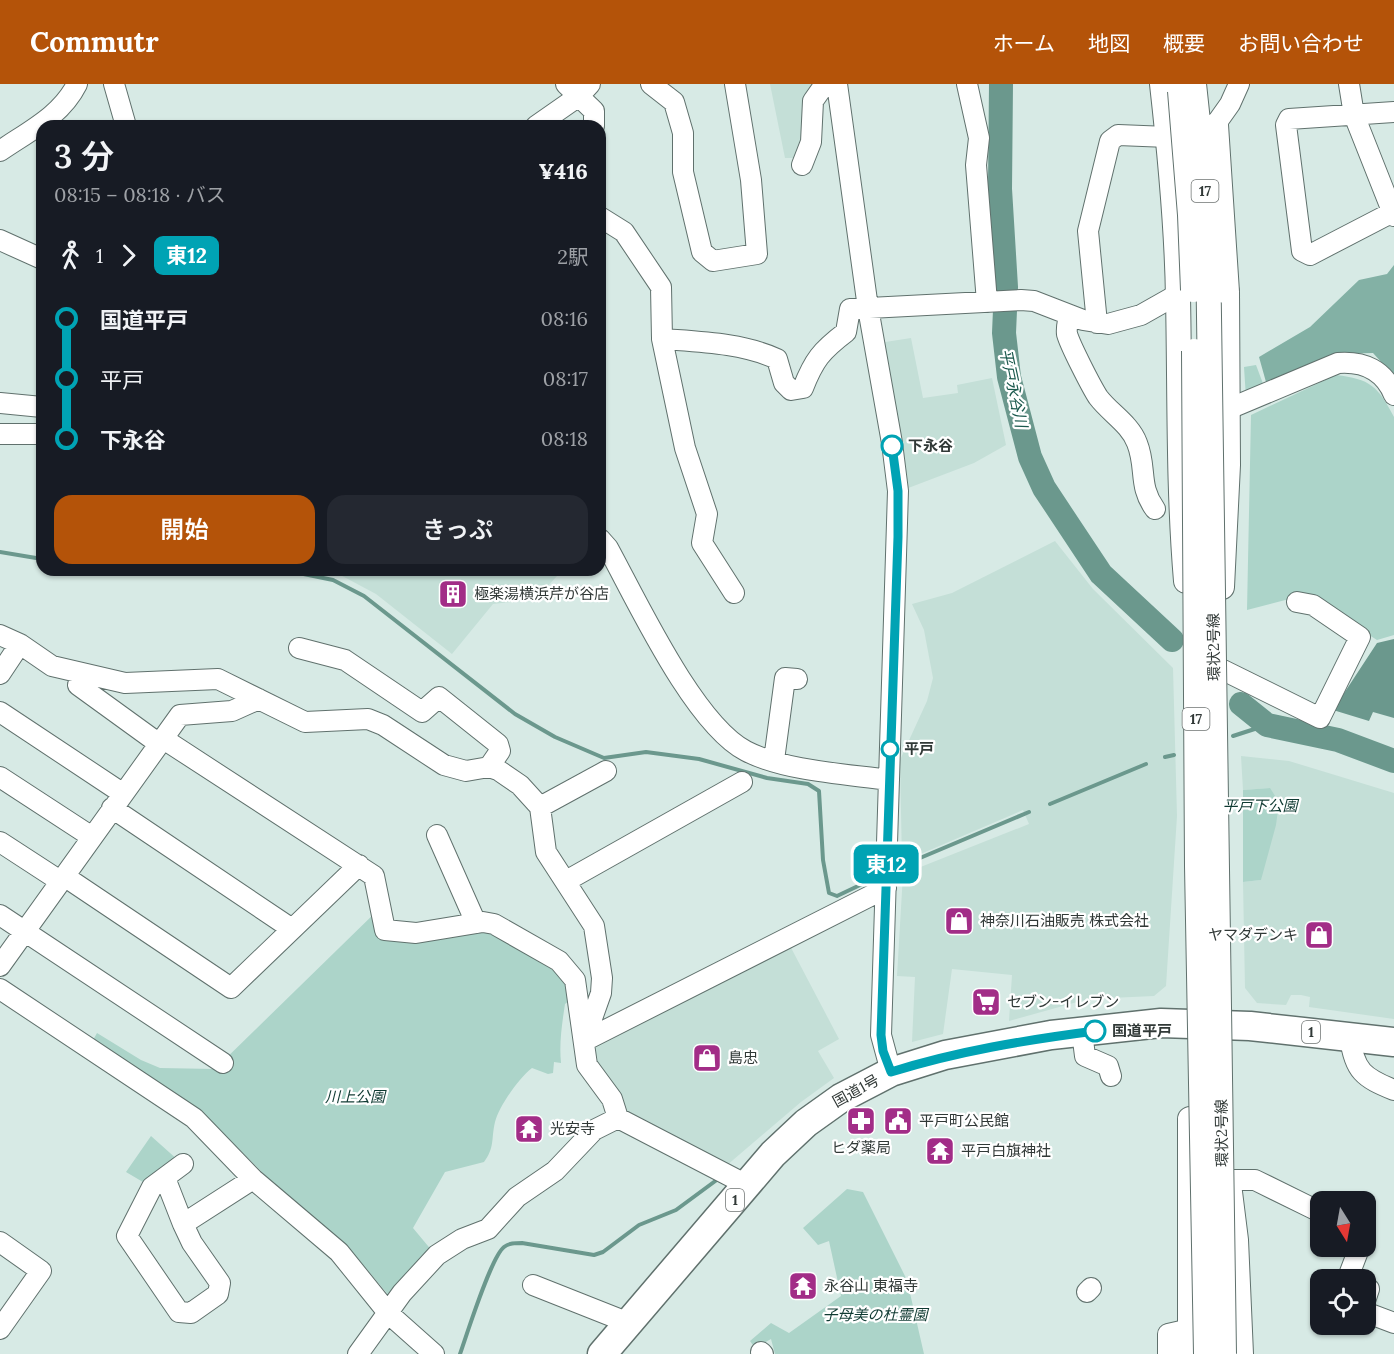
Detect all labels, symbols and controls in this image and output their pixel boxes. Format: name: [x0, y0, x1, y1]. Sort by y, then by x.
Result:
text: Commutr: [30, 24, 159, 60]
text: ホーム: [993, 30, 1055, 57]
text: 地図: [1088, 30, 1130, 57]
text: 概要: [1163, 30, 1205, 57]
text: お問い合わせ: [1238, 30, 1364, 57]
text: 3 分: [54, 135, 114, 177]
text: ¥416: [538, 157, 588, 185]
road number: 17: [1192, 180, 1218, 202]
text: 08:15 – 08:18 · バス: [54, 182, 226, 207]
icon: walk: [54, 239, 87, 272]
icon: forward: [112, 239, 145, 272]
text: 東12: [166, 242, 207, 269]
text: 1: [96, 243, 103, 268]
text: 2駅: [557, 244, 588, 269]
text: 国道平戸: [100, 306, 188, 334]
text: 08:16: [541, 306, 588, 331]
water label: 平戸永谷川: [996, 347, 1033, 431]
text: 平戸: [100, 366, 144, 394]
text: 08:17: [543, 366, 588, 391]
text: 下永谷: [100, 426, 166, 454]
text: 08:18: [541, 426, 588, 451]
marker: 下永谷: [881, 435, 903, 457]
place label: 下永谷: [908, 436, 953, 455]
button: 開始: [54, 495, 315, 564]
button: きっぷ: [327, 495, 588, 564]
building icon: 極楽湯横浜芹が谷店: [437, 578, 469, 610]
place label: 極楽湯横浜芹が谷店: [474, 584, 609, 603]
street label: 環状2号線: [1203, 613, 1224, 681]
road number: 17: [1182, 708, 1210, 730]
place label: 平戸: [904, 739, 934, 758]
marker: 平戸: [881, 740, 899, 758]
park label: 平戸下公園: [1222, 796, 1299, 815]
line badge: 東12: [852, 844, 920, 884]
text: 東12: [866, 851, 906, 878]
shop icon: 神奈川石油販売 株式会社: [943, 905, 975, 937]
place label: 神奈川石油販売 株式会社: [980, 911, 1149, 930]
shop icon: ヤマダデンキ: [1303, 919, 1335, 951]
place label: ヤマダデンキ: [1208, 925, 1298, 944]
supermarket icon: セブン-イレブン: [970, 986, 1002, 1018]
place label: セブン-イレブン: [1007, 992, 1119, 1011]
marker: 国道平戸: [1084, 1020, 1106, 1042]
place label: 国道平戸: [1112, 1021, 1172, 1040]
road number: 1: [1302, 1021, 1320, 1043]
shop icon: 島忠: [691, 1042, 723, 1074]
place label: 島忠: [728, 1048, 758, 1067]
street label: 国道1号: [829, 1070, 882, 1111]
park label: 川上公園: [325, 1087, 387, 1106]
street label: 環状2号線: [1211, 1099, 1232, 1167]
pharmacy icon: ヒダ薬局: [845, 1105, 877, 1137]
public building icon: 平戸町公民館: [882, 1105, 914, 1137]
place label: 平戸町公民館: [919, 1111, 1009, 1130]
temple icon: 光安寺: [513, 1113, 545, 1145]
place label: 光安寺: [550, 1119, 595, 1138]
temple icon: 平戸白旗神社: [924, 1135, 956, 1167]
place label: ヒダ薬局: [831, 1138, 891, 1157]
place label: 平戸白旗神社: [961, 1141, 1051, 1160]
road number: 1: [726, 1189, 744, 1211]
north arrow: [1310, 1191, 1376, 1257]
map controls: [1310, 1191, 1376, 1335]
button: locate: [1310, 1269, 1376, 1335]
temple icon: 永谷山 東福寺: [787, 1270, 819, 1302]
place label: 永谷山 東福寺: [824, 1276, 918, 1295]
park label: 子母美の杜霊園: [822, 1305, 929, 1324]

